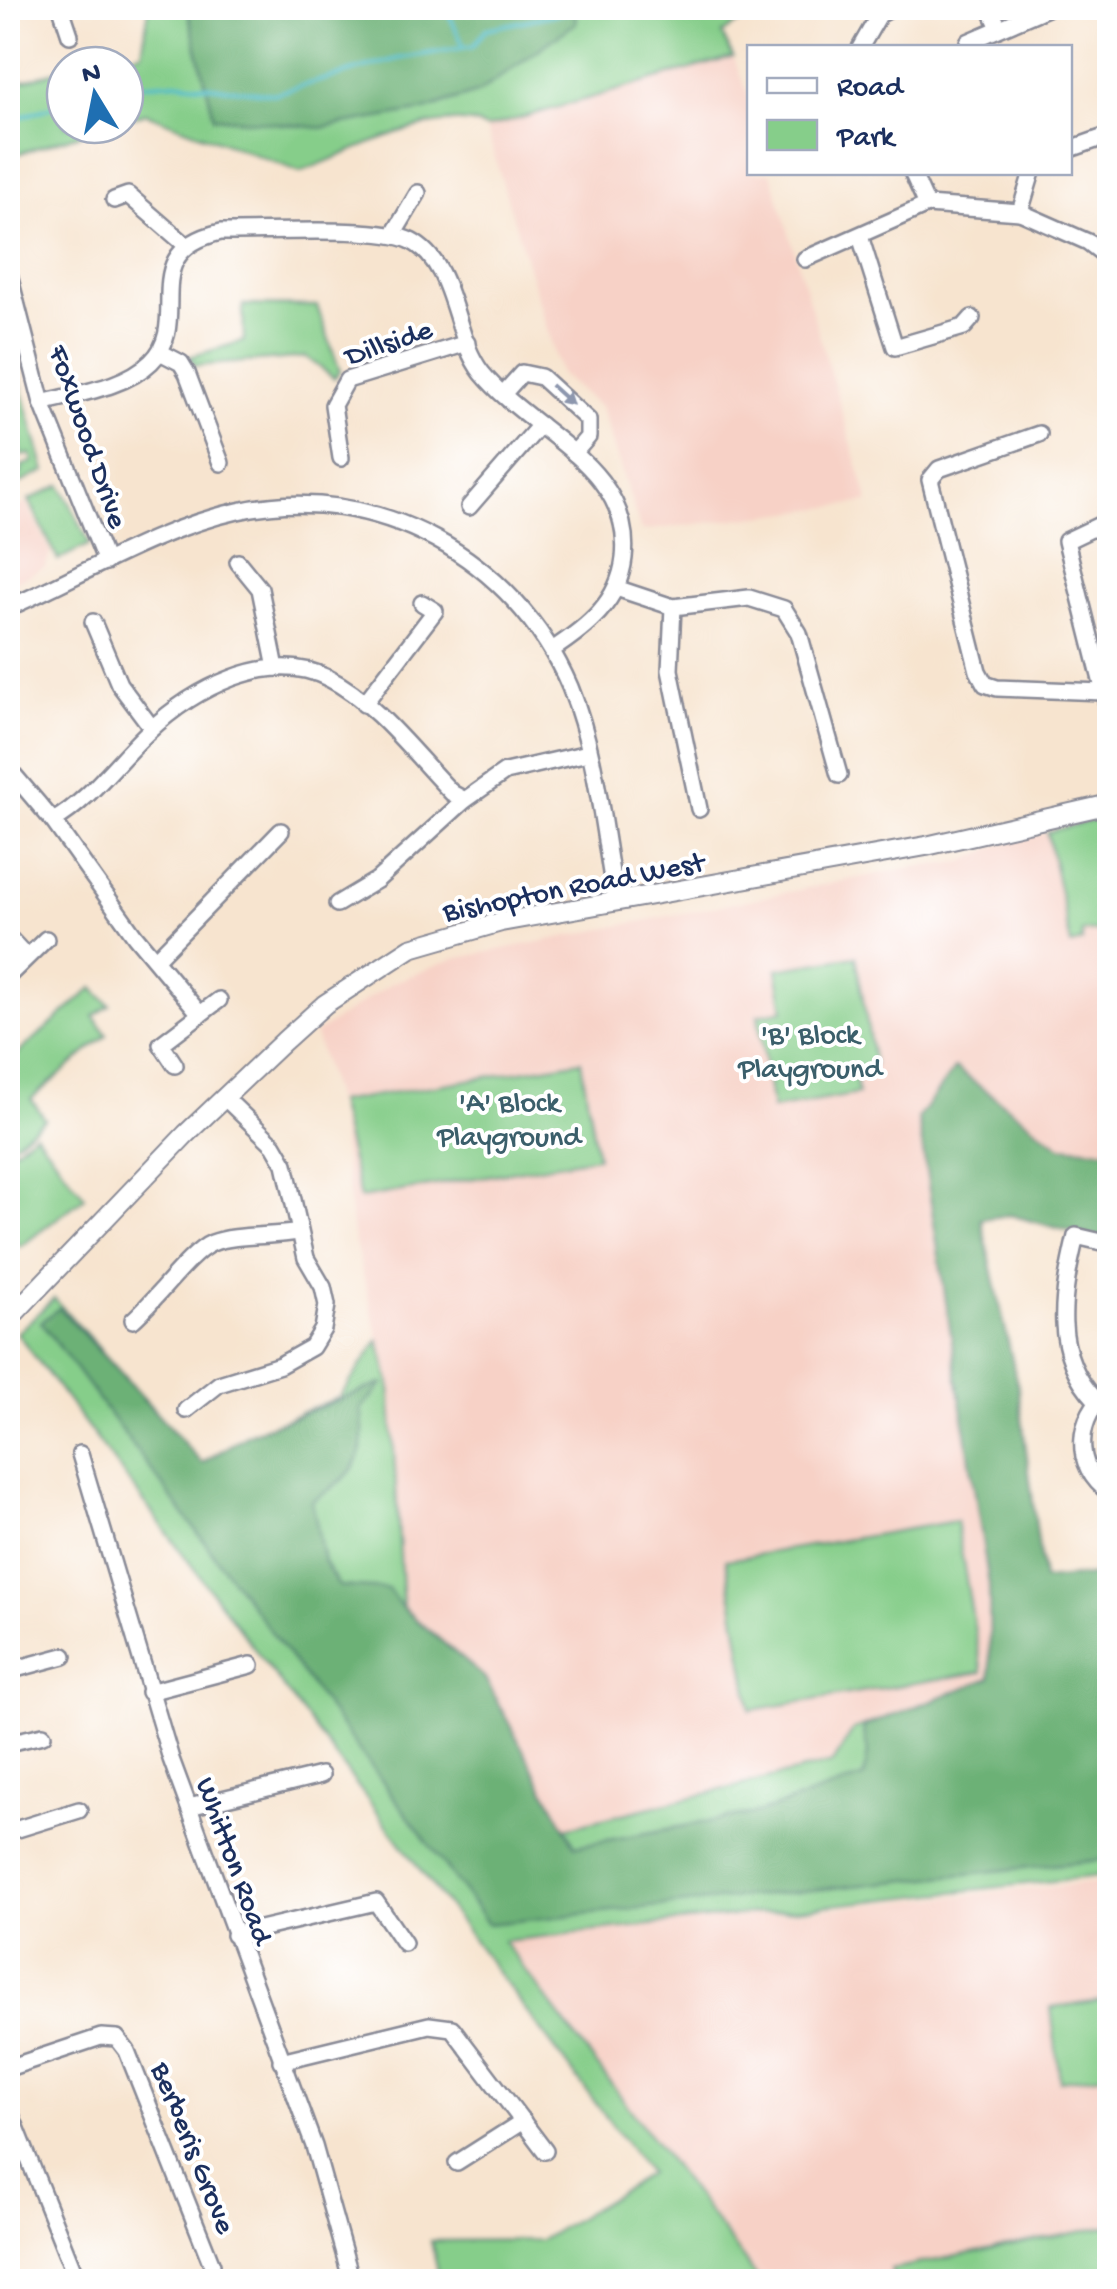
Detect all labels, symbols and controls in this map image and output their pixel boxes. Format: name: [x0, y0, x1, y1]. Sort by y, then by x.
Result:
north arrow: [45, 45, 145, 145]
legend: [747, 45, 1072, 175]
text: N: [80, 57, 103, 93]
text: Road: [837, 72, 905, 107]
text: Park: [836, 122, 897, 157]
street label: Dillside: [339, 314, 438, 377]
street label: Foxwood Drive: [38, 340, 134, 534]
one-way arrow: [549, 384, 574, 406]
street label: Bishopton Road West: [439, 846, 710, 932]
park label: 'B' Block Playground: [737, 1020, 884, 1089]
park label: 'A' Block Playground: [436, 1088, 583, 1157]
street label: Whitton Road: [185, 1773, 279, 1952]
street label: Berberis Grove: [140, 2057, 241, 2240]

